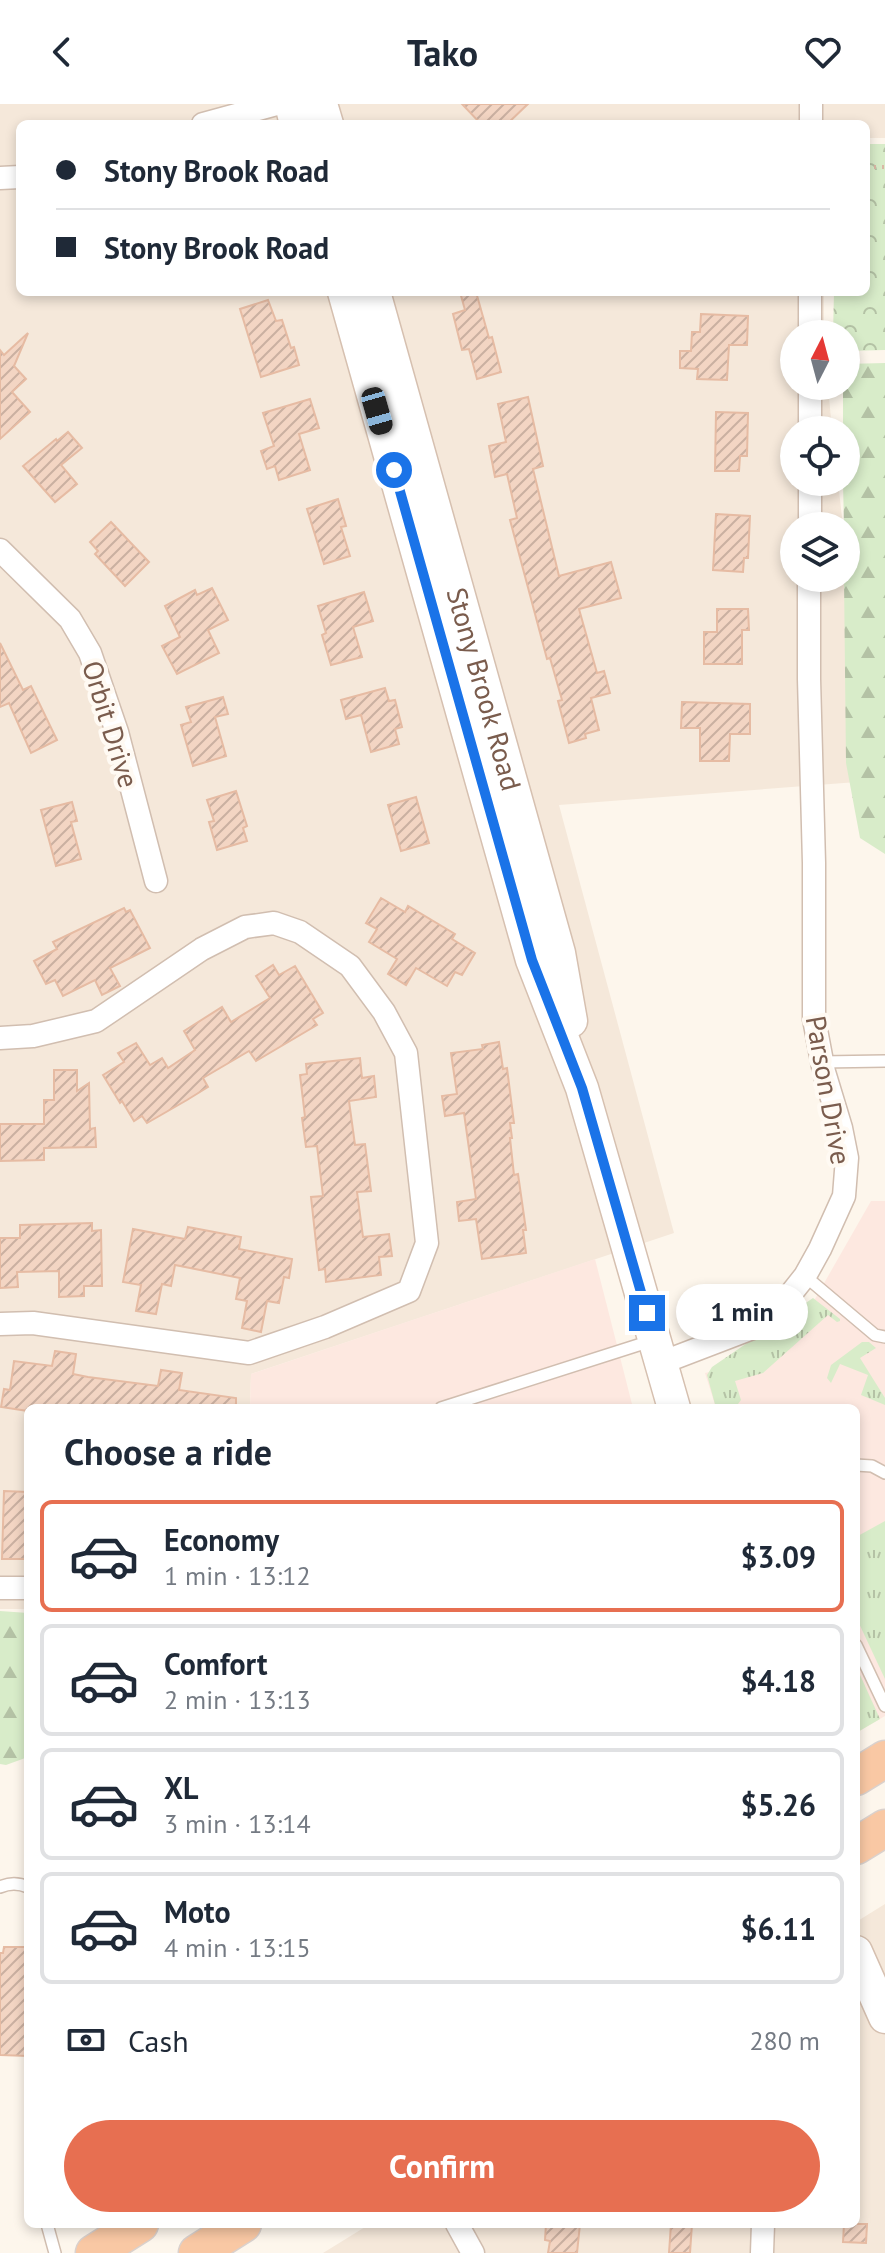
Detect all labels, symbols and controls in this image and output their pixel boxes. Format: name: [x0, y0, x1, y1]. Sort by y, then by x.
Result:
text: Tako: [407, 29, 478, 76]
icon: back: [40, 30, 84, 74]
icon: heart: [801, 30, 845, 74]
text: Stony Brook Road: [104, 151, 329, 190]
text: Stony Brook Road: [104, 228, 329, 267]
north arrow: [780, 320, 860, 400]
map controls: [780, 320, 860, 592]
car: [359, 385, 395, 437]
button: locate: [780, 416, 860, 496]
route start: [376, 452, 412, 488]
button: layers: [780, 512, 860, 592]
street label: Stony Brook Road: [439, 583, 531, 794]
street label: Orbit Drive: [74, 656, 148, 792]
street label: Parson Drive: [798, 1013, 860, 1167]
callout: 1 min: [675, 1285, 807, 1341]
route end: [629, 1295, 665, 1331]
text: 1 min: [710, 1295, 774, 1328]
text: Choose a ride: [64, 1428, 272, 1475]
icon: car: [68, 1520, 140, 1592]
text: Economy: [164, 1520, 279, 1559]
text: $3.09: [741, 1537, 816, 1576]
text: 1 min · 13:12: [164, 1559, 311, 1592]
icon: car: [68, 1644, 140, 1716]
text: Comfort: [164, 1644, 267, 1683]
text: $4.18: [741, 1661, 816, 1700]
text: 2 min · 13:13: [164, 1683, 311, 1716]
icon: car: [68, 1768, 140, 1840]
text: XL: [164, 1768, 198, 1807]
text: $5.26: [741, 1785, 816, 1824]
text: 3 min · 13:14: [164, 1807, 311, 1840]
icon: car: [68, 1892, 140, 1964]
text: Moto: [164, 1892, 231, 1931]
text: $6.11: [741, 1909, 816, 1948]
text: 4 min · 13:15: [164, 1931, 311, 1964]
icon: cash: [64, 2018, 108, 2062]
text: Cash: [128, 2021, 189, 2060]
text: 280 m: [749, 2024, 820, 2057]
button: Confirm: [64, 2120, 820, 2212]

